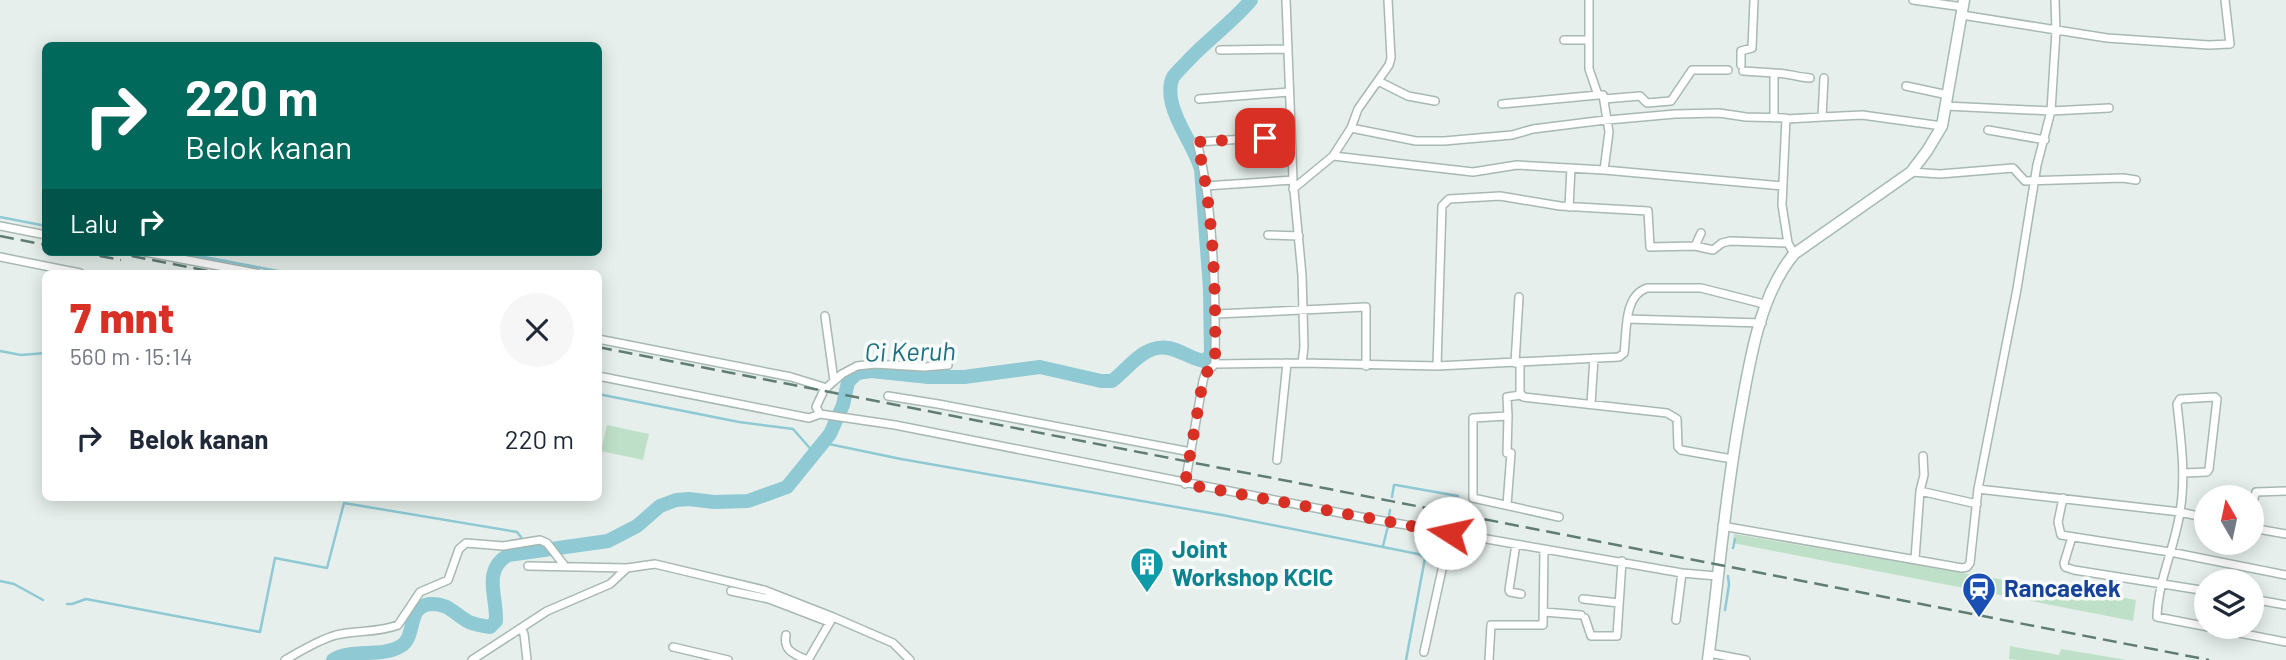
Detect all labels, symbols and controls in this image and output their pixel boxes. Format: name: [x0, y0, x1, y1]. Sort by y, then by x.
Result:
text: 220 m: [185, 67, 319, 126]
icon: right: [70, 70, 161, 161]
pin: [1235, 108, 1295, 168]
icon: arrive: [1246, 119, 1284, 157]
text: Belok kanan: [185, 127, 352, 165]
icon: right: [132, 203, 170, 241]
text: Lalu: [70, 207, 118, 238]
text: 7 mnt: [70, 291, 174, 341]
button: close: [500, 293, 574, 367]
water label: Ci Keruh: [864, 334, 956, 367]
text: 560 m · 15:14: [70, 342, 193, 370]
icon: right: [70, 419, 108, 457]
text: Belok kanan: [129, 423, 268, 454]
text: 220 m: [505, 423, 574, 454]
north arrow: [2194, 485, 2264, 555]
map controls: [2194, 485, 2264, 639]
position arrow: [1413, 496, 1487, 570]
place label: Joint Workshop KCIC: [1172, 534, 1333, 591]
building icon: Joint Workshop KCIC: [1128, 545, 1166, 594]
button: layers: [2194, 569, 2264, 639]
station icon: Rancaekek: [1960, 570, 1998, 619]
place label: Rancaekek: [2004, 573, 2121, 602]

